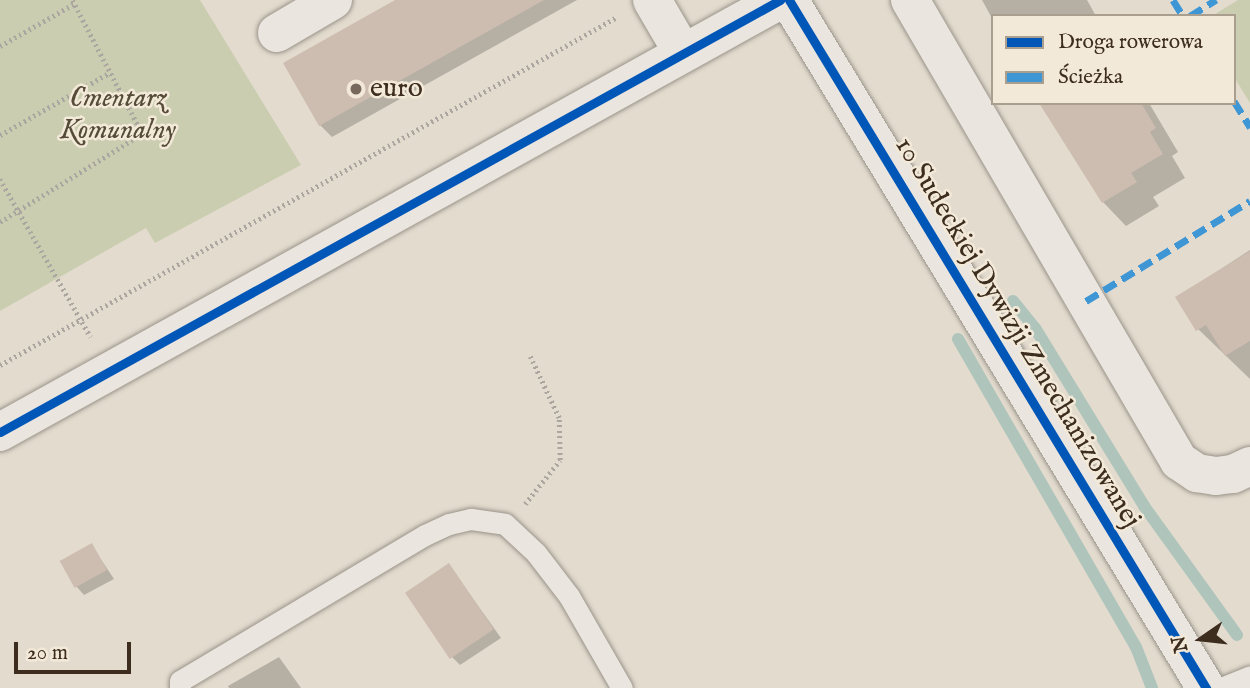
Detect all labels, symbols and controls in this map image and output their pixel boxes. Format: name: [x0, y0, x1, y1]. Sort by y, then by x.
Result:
legend: [991, 14, 1236, 105]
text: Droga rowerowa: [1058, 29, 1203, 56]
text: Ścieżka: [1058, 64, 1123, 91]
place label: euro: [370, 72, 423, 106]
marker: euro: [348, 81, 364, 97]
park label: Cmentarz Komunalny: [60, 82, 176, 148]
street label: 10 Sudeckiej Dywizji Zmechanizowanej: [887, 131, 1147, 535]
north arrow: [1166, 604, 1236, 674]
scale bar: [18, 628, 135, 672]
text: N: [1167, 633, 1194, 655]
text: 20 m: [27, 640, 68, 667]

